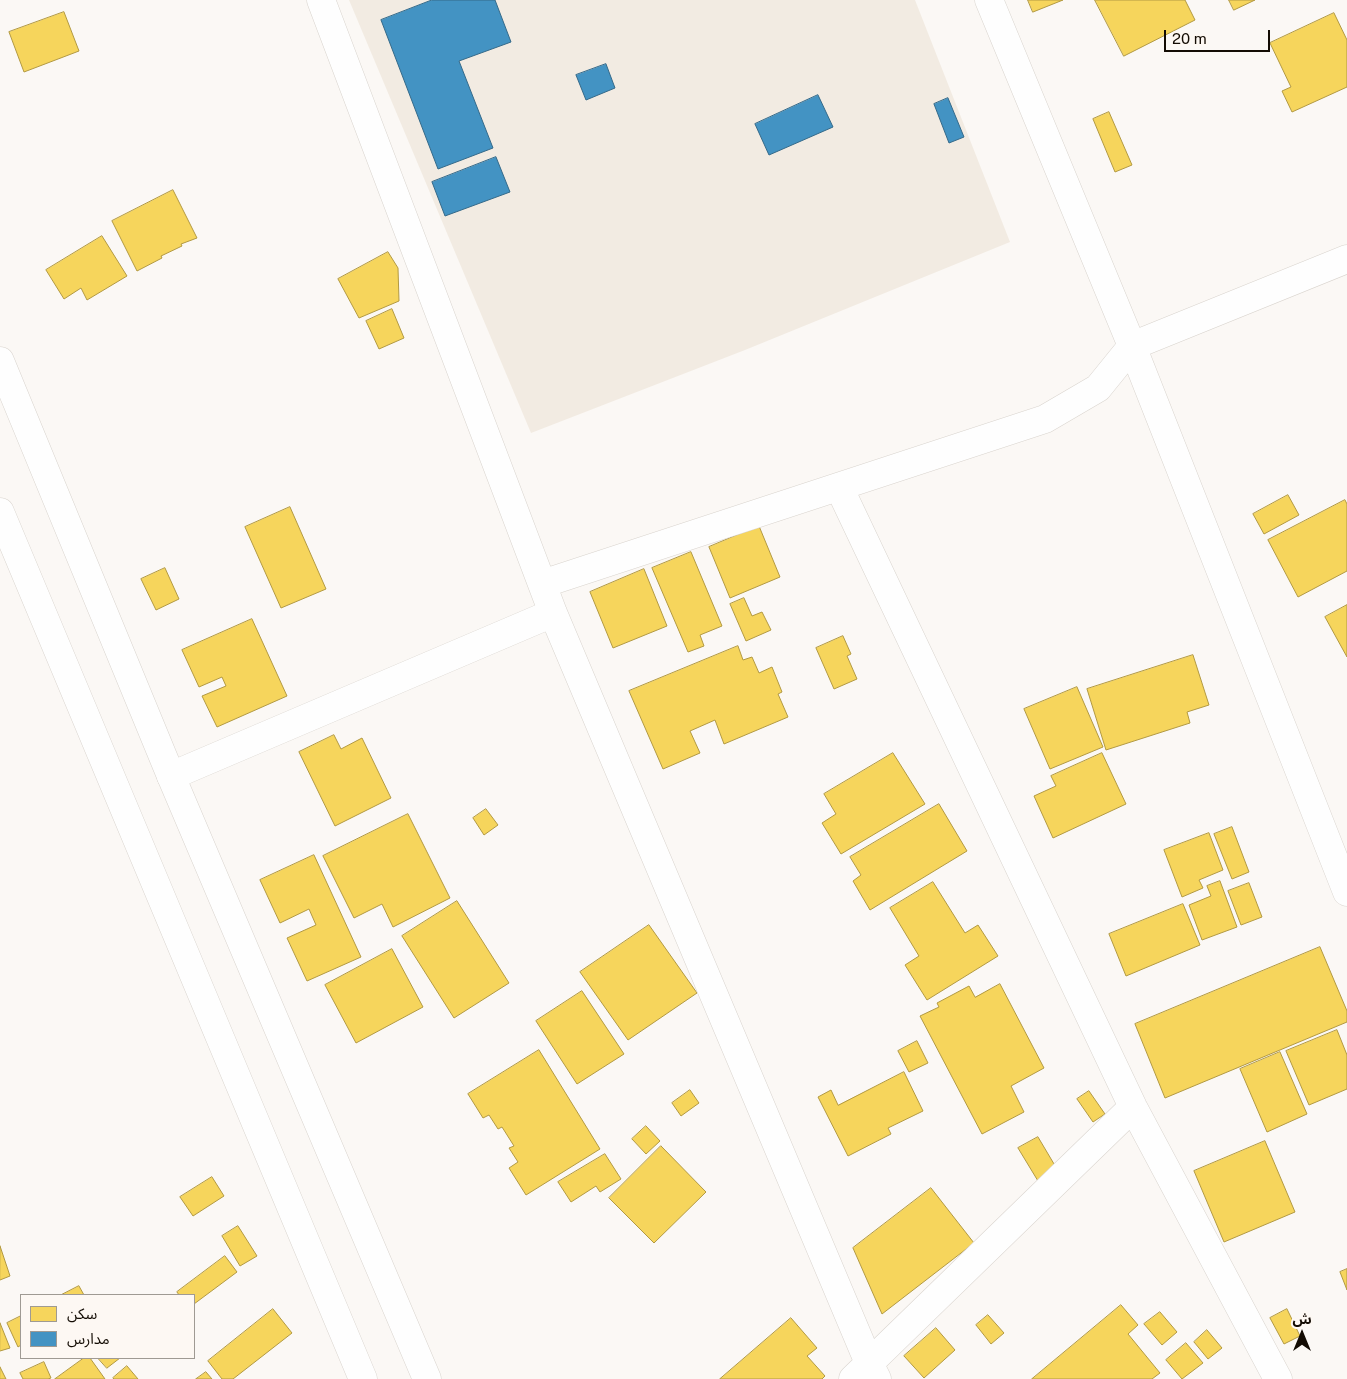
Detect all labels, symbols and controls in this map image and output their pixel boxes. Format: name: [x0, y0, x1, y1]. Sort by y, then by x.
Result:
scale bar: [1167, 20, 1273, 52]
text: 20 m: [1172, 30, 1207, 47]
legend: [20, 1294, 195, 1359]
text: سكن: [67, 1305, 97, 1322]
north arrow: [1277, 1309, 1327, 1359]
text: ش: [1292, 1311, 1312, 1327]
text: مدارس: [67, 1330, 110, 1347]

